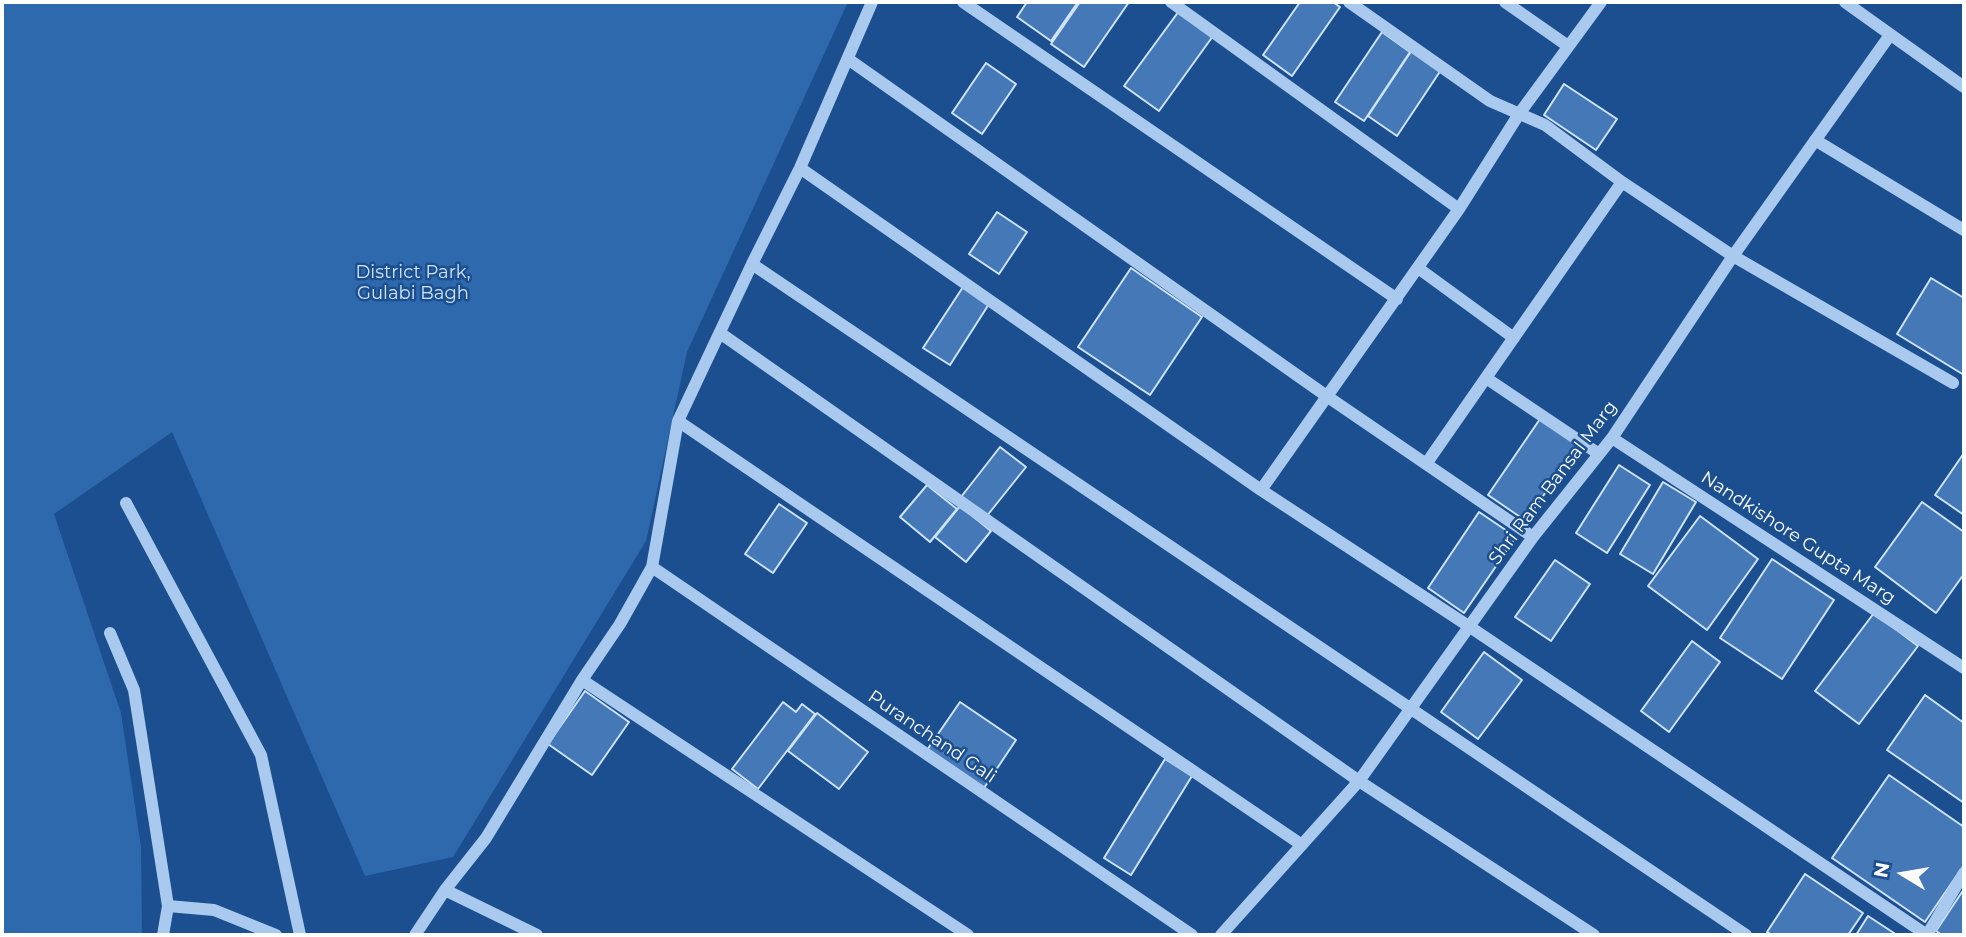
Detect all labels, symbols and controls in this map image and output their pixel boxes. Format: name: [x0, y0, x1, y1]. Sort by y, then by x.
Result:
park label: District Park, Gulabi Bagh: [355, 262, 471, 304]
street label: Shri Ram Bansal Marg: [1484, 397, 1622, 569]
street label: Nandkishore Gupta Marg: [1697, 467, 1899, 609]
street label: Puranchand Gali: [864, 686, 1000, 788]
north arrow: [1868, 839, 1938, 909]
text: N: [1869, 860, 1895, 880]

